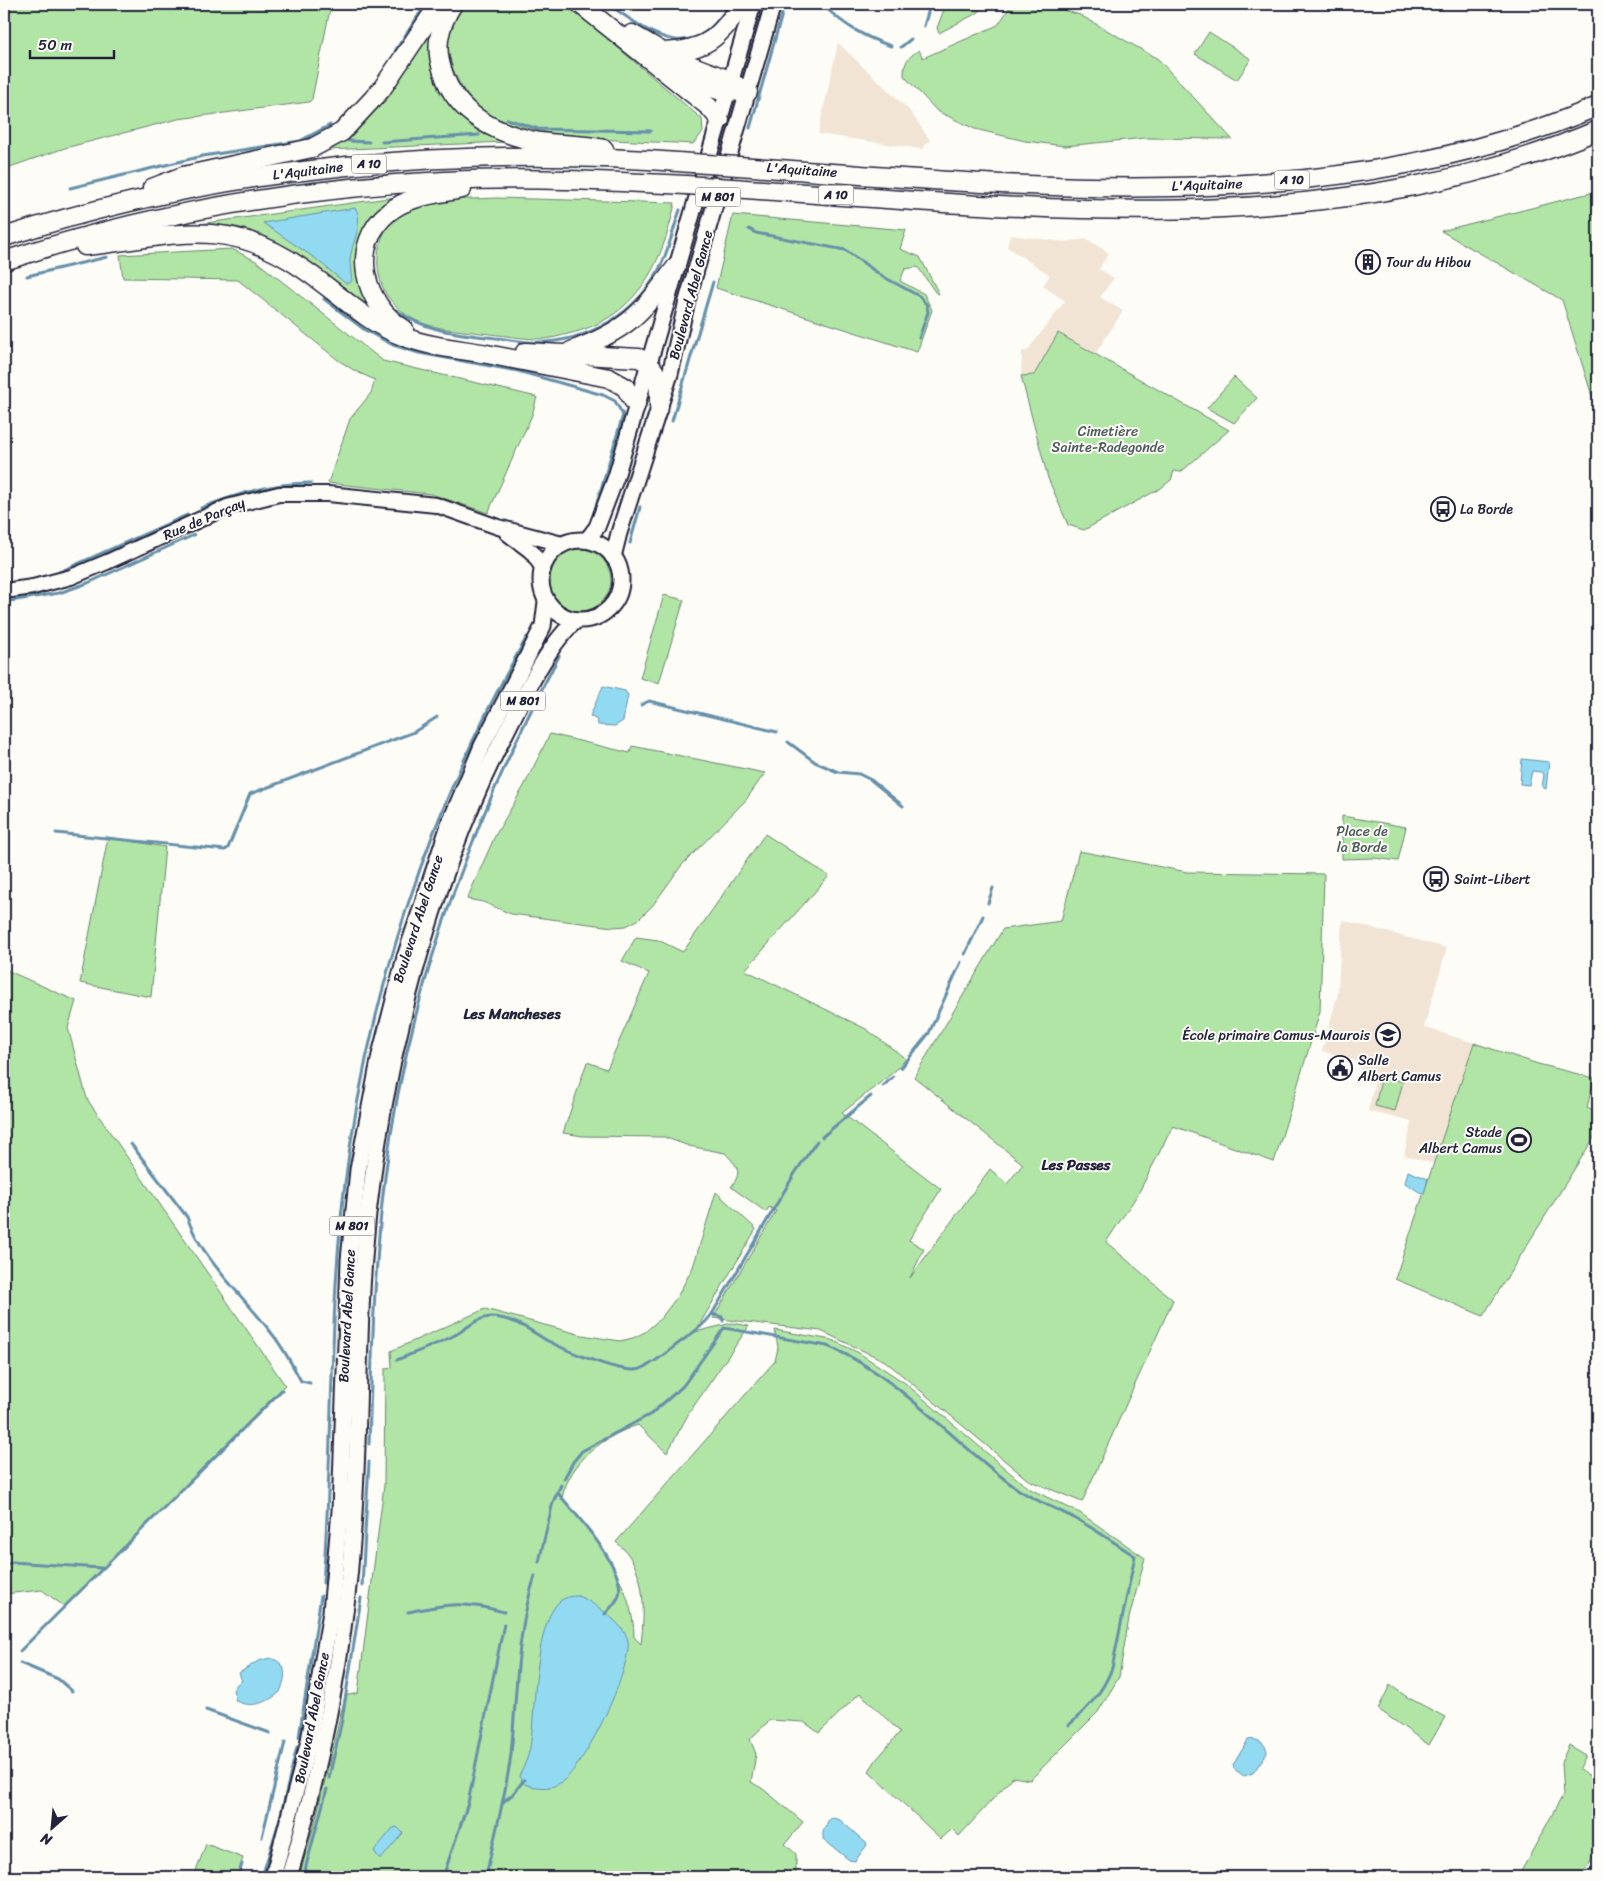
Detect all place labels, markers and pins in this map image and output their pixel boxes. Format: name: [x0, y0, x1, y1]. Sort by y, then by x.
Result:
building icon: Tour du Hibou: [1355, 249, 1381, 275]
place label: Tour du Hibou: [1386, 250, 1471, 275]
bus stop icon: La Borde: [1430, 496, 1456, 522]
place label: La Borde: [1460, 497, 1513, 522]
bus stop icon: Saint-Libert: [1423, 866, 1449, 892]
place label: Saint-Libert: [1454, 867, 1531, 892]
school or university icon: École primaire Camus-Maurois: [1375, 1022, 1401, 1048]
place label: École primaire Camus-Maurois: [1182, 1023, 1371, 1048]
place label: Salle Albert Camus: [1357, 1048, 1441, 1089]
public building icon: Salle Albert Camus: [1327, 1055, 1353, 1081]
place label: Stade Albert Camus: [1418, 1120, 1502, 1161]
sports icon: Stade Albert Camus: [1506, 1127, 1532, 1153]

